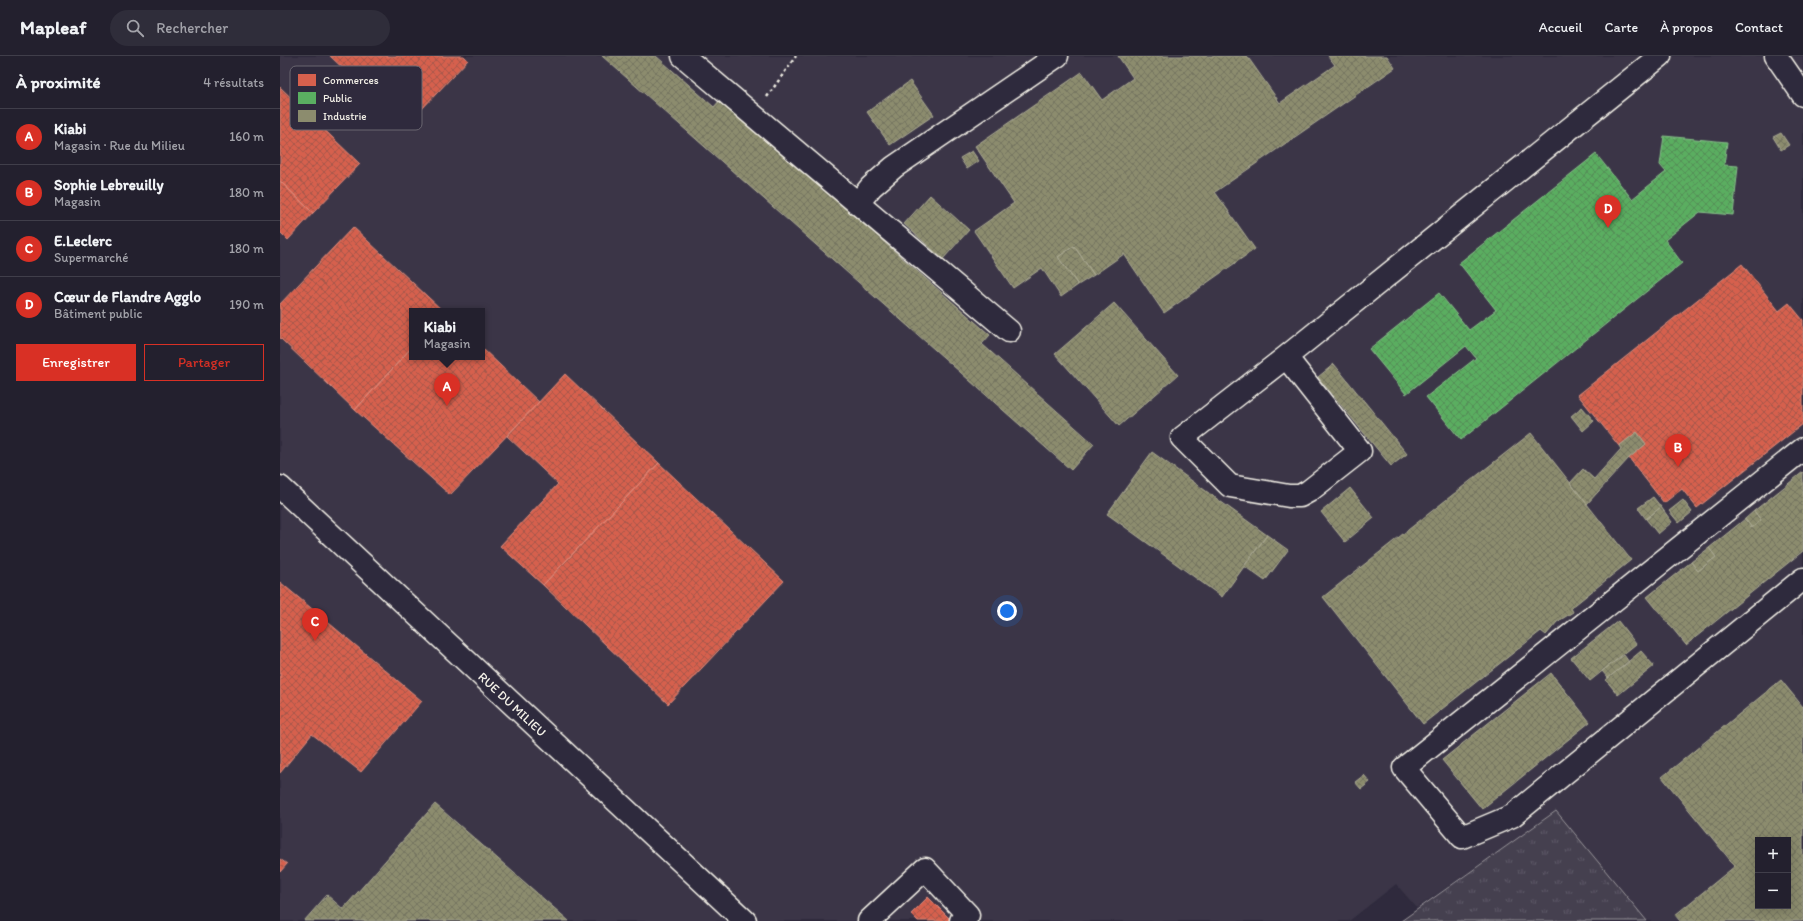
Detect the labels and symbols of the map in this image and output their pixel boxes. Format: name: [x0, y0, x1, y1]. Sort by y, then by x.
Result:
legend: [290, 66, 422, 130]
text: Commerces: [323, 74, 379, 87]
text: Public: [323, 92, 352, 105]
text: Industrie: [323, 110, 367, 123]
pin: D: [1595, 195, 1621, 228]
pin: A: [434, 373, 460, 406]
pin: B: [1665, 434, 1691, 467]
your location: [997, 601, 1017, 621]
pin: C: [302, 608, 328, 641]
street label: RUE DU MILIEU: [475, 669, 550, 739]

